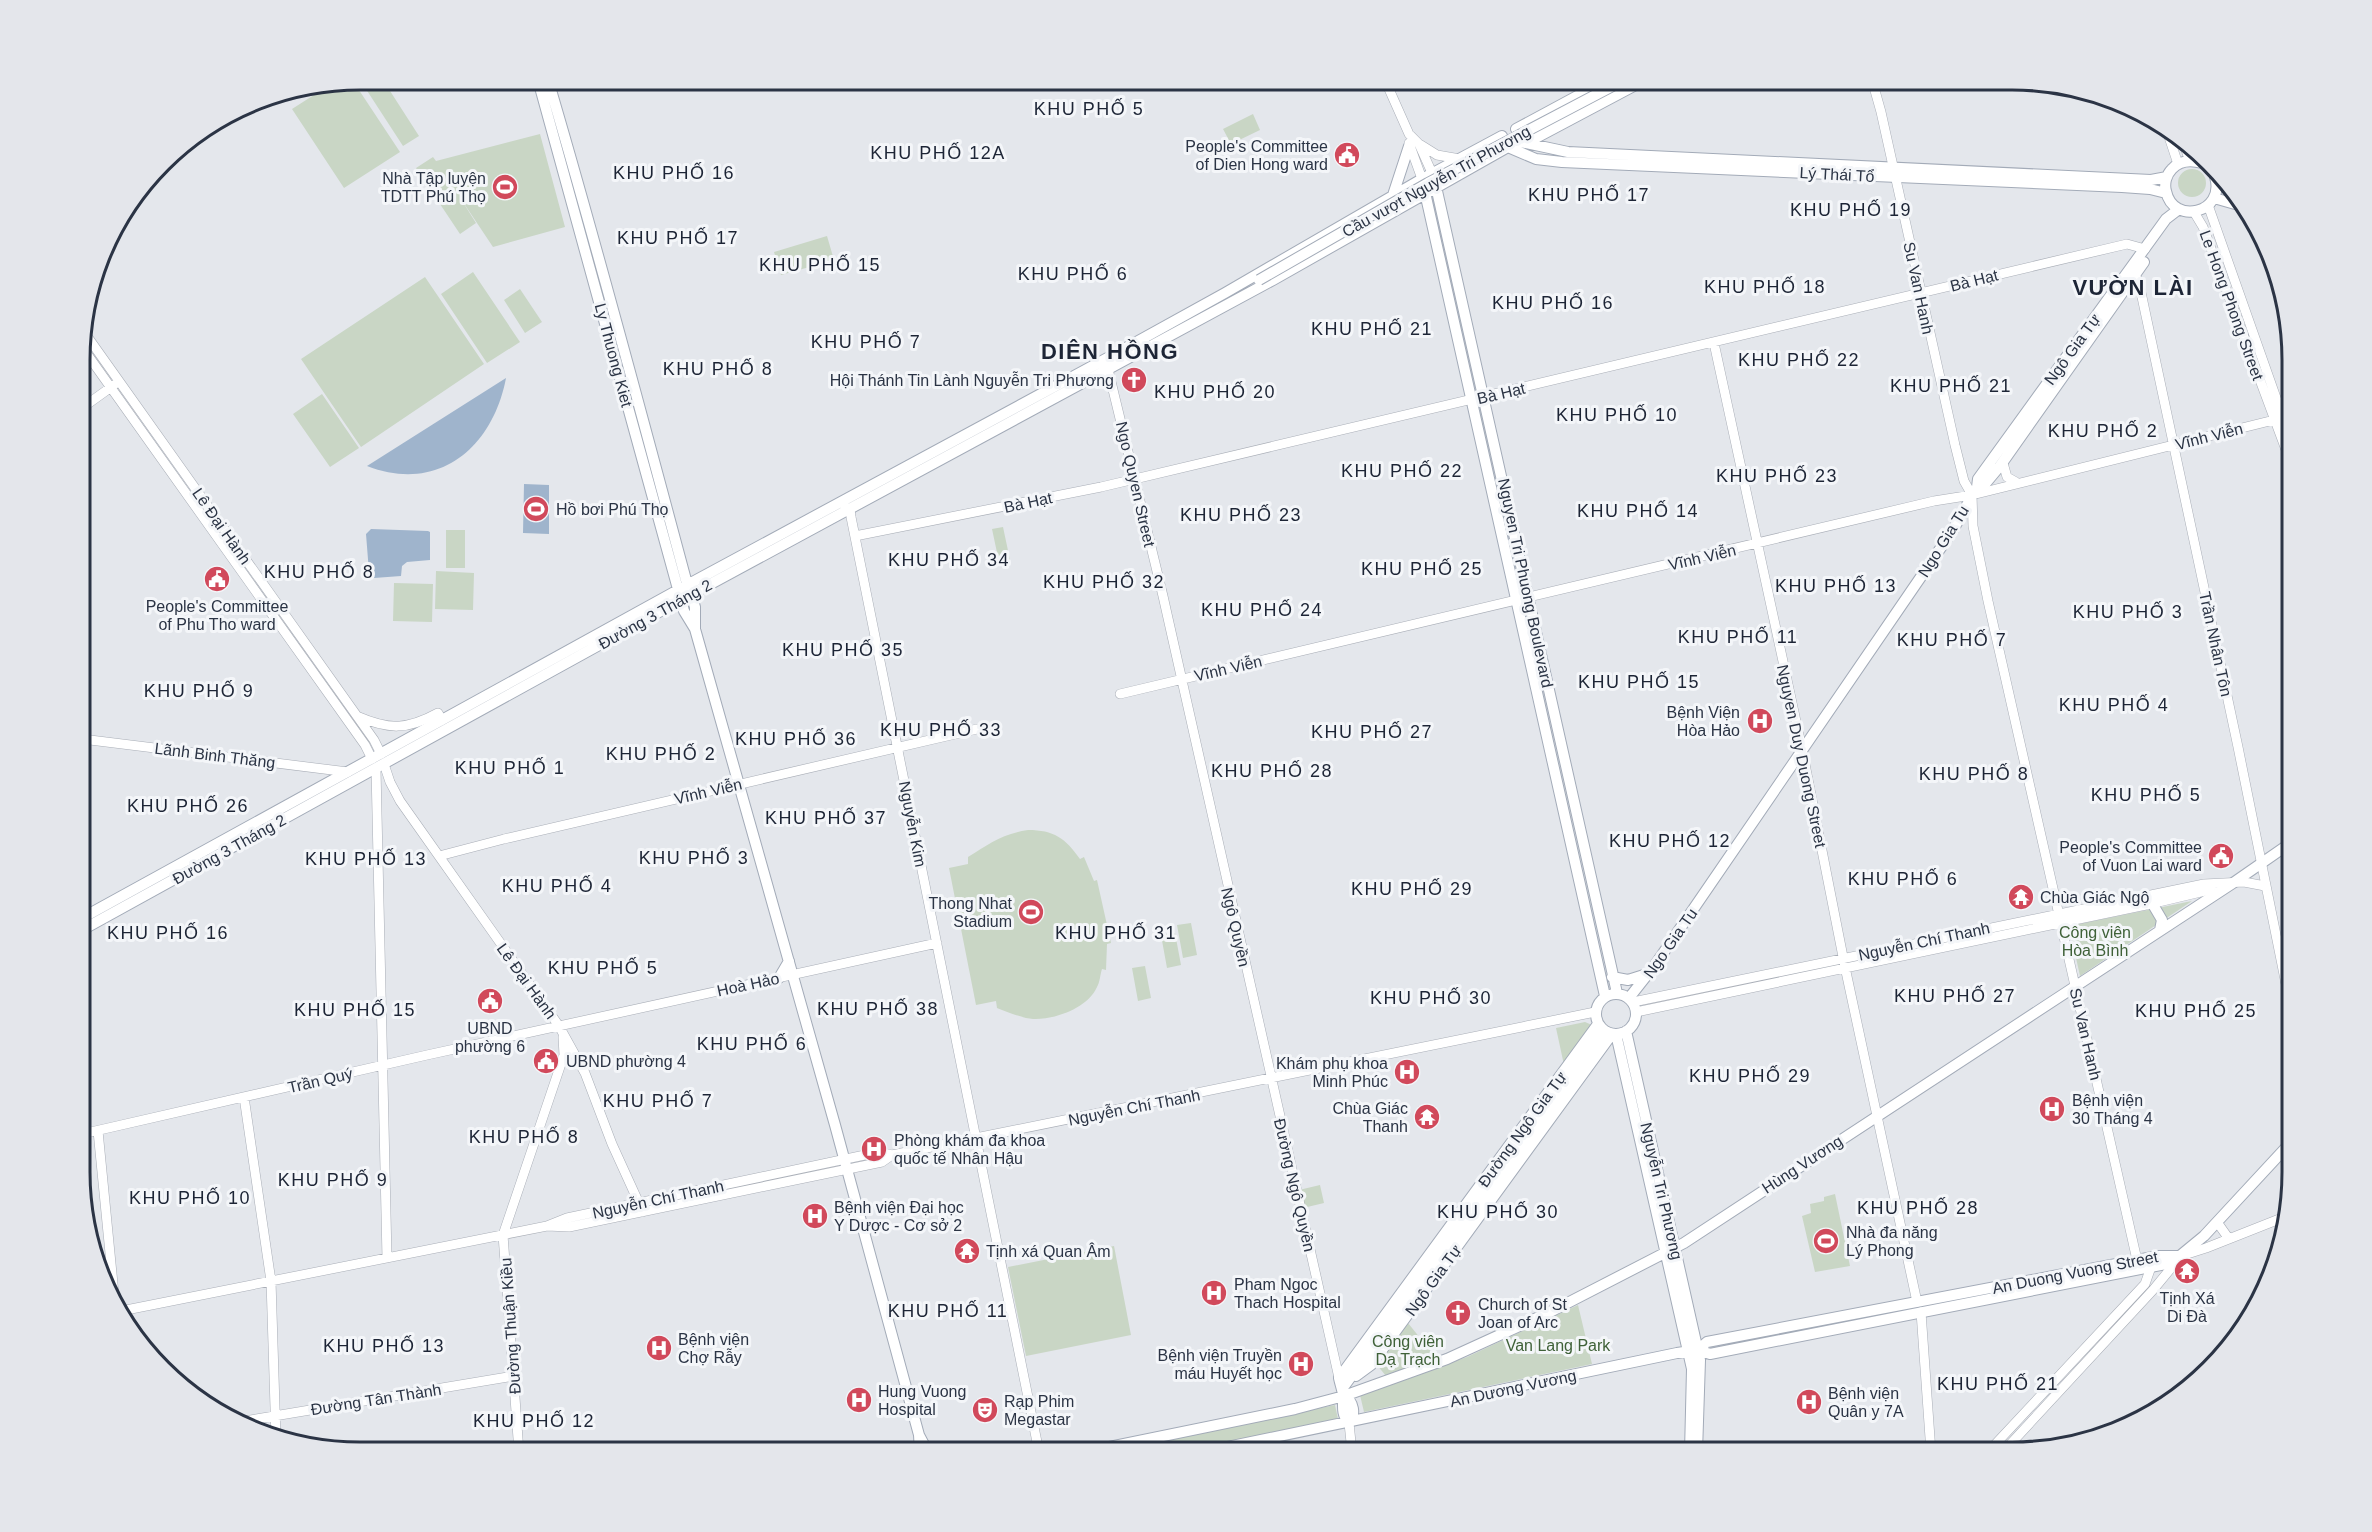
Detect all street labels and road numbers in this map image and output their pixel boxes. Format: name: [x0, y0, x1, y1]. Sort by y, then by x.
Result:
street label: Cầu vượt Nguyễn Tri Phương: [1339, 122, 1533, 240]
street label: Lý Thái Tổ: [1799, 164, 1875, 185]
street label: Le Hong Phong Street: [2196, 228, 2267, 383]
street label: Su Van Hanh: [1900, 240, 1937, 336]
street label: Bà Hạt: [1948, 266, 2000, 295]
street label: Ly Thuong Kiet: [591, 301, 636, 409]
street label: Ngô Gia Tự: [2041, 310, 2104, 388]
street label: Bà Hạt: [1475, 380, 1527, 407]
street label: Vĩnh Viễn: [2173, 419, 2245, 453]
street label: Ngo Quyen Street: [1113, 420, 1158, 549]
street label: Nguyen Tri Phuong Boulevard: [1495, 477, 1556, 689]
street label: Lê Đại Hành: [189, 485, 254, 568]
street label: Bà Hạt: [1002, 489, 1054, 516]
street label: Ngo Gia Tu: [1915, 502, 1972, 580]
street label: Vĩnh Viễn: [1666, 540, 1738, 574]
street label: Đường 3 Tháng 2: [596, 576, 715, 653]
street label: Trần Nhân Tôn: [2196, 590, 2235, 698]
street label: Vĩnh Viễn: [1192, 651, 1264, 685]
street label: Nguyen Duy Duong Street: [1774, 663, 1829, 850]
street label: Lãnh Binh Thăng: [154, 740, 276, 771]
street label: Vĩnh Viễn: [672, 774, 744, 808]
street label: Nguyễn Kim: [896, 780, 930, 868]
street label: Đường 3 Tháng 2: [170, 811, 289, 888]
street label: Ngô Quyền: [1218, 886, 1253, 968]
street label: Ngo Gia Tu: [1640, 905, 1701, 981]
street label: Nguyễn Chí Thanh: [1857, 918, 1991, 964]
street label: Lê Đại Hành: [494, 940, 560, 1022]
street label: Hoà Hảo: [715, 970, 781, 999]
street label: Su Van Hanh: [2067, 986, 2104, 1082]
street label: Trần Quý: [286, 1065, 354, 1096]
street label: Đường Ngô Gia Tự: [1475, 1068, 1570, 1190]
street label: Nguyễn Chí Thanh: [1067, 1085, 1201, 1129]
street label: Đường Ngô Quyền: [1271, 1117, 1318, 1253]
street label: Nguyễn Tri Phương: [1637, 1121, 1687, 1261]
street label: Hùng Vương: [1759, 1132, 1846, 1197]
street label: Nguyễn Chí Thanh: [591, 1176, 725, 1222]
street label: Ngô Gia Tự: [1402, 1241, 1465, 1319]
street label: An Duong Vuong Street: [1991, 1248, 2160, 1297]
street label: Đường Thuận Kiều: [497, 1257, 524, 1395]
street label: An Dương Vương: [1448, 1367, 1578, 1410]
street label: Đường Tân Thành: [310, 1381, 443, 1418]

